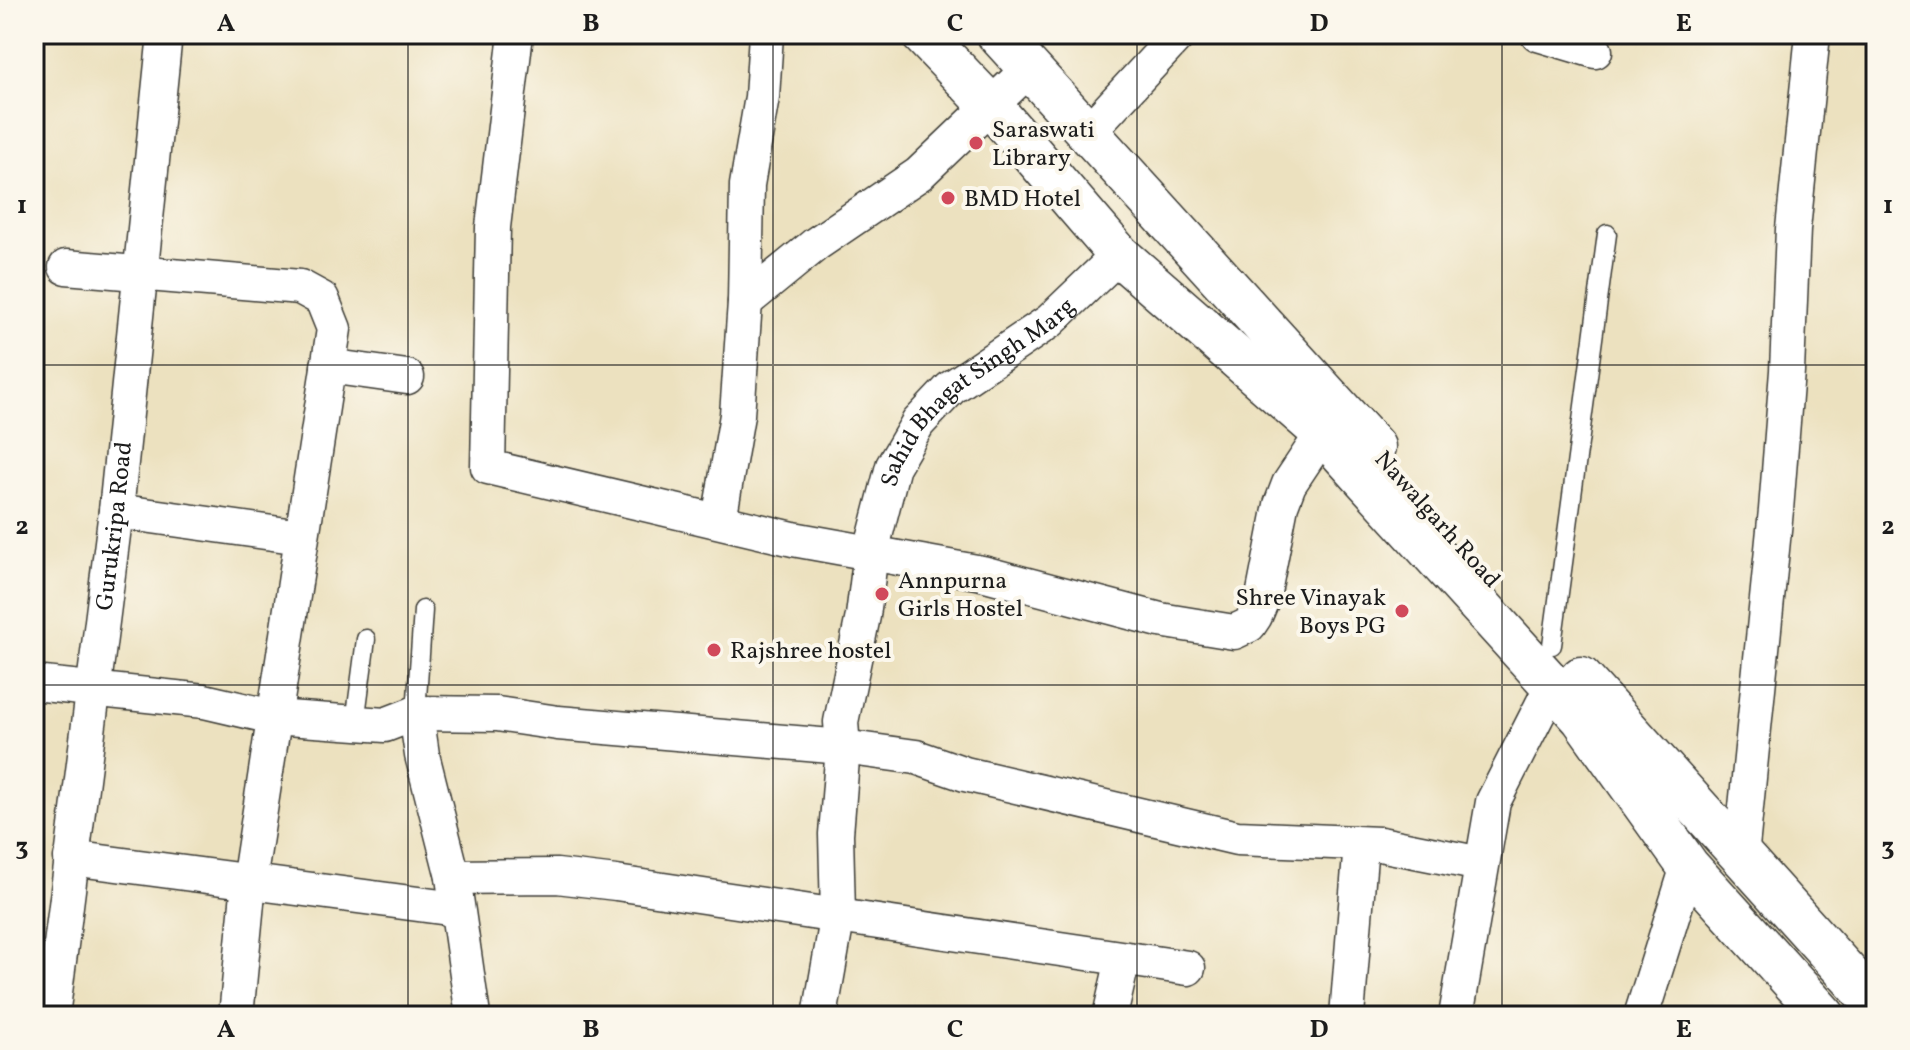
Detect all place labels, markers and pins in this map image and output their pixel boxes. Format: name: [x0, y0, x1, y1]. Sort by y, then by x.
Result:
place label: Saraswati Library: [992, 114, 1095, 176]
marker: Saraswati Library: [967, 134, 985, 152]
place label: BMD Hotel: [964, 183, 1081, 217]
marker: BMD Hotel: [939, 189, 957, 207]
place label: Annpurna Girls Hostel: [898, 565, 1023, 627]
place label: Shree Vinayak Boys PG: [1235, 582, 1386, 644]
marker: Annpurna Girls Hostel: [873, 585, 891, 603]
marker: Shree Vinayak Boys PG: [1393, 602, 1411, 620]
place label: Rajshree hostel: [730, 635, 891, 669]
marker: Rajshree hostel: [705, 641, 723, 659]

